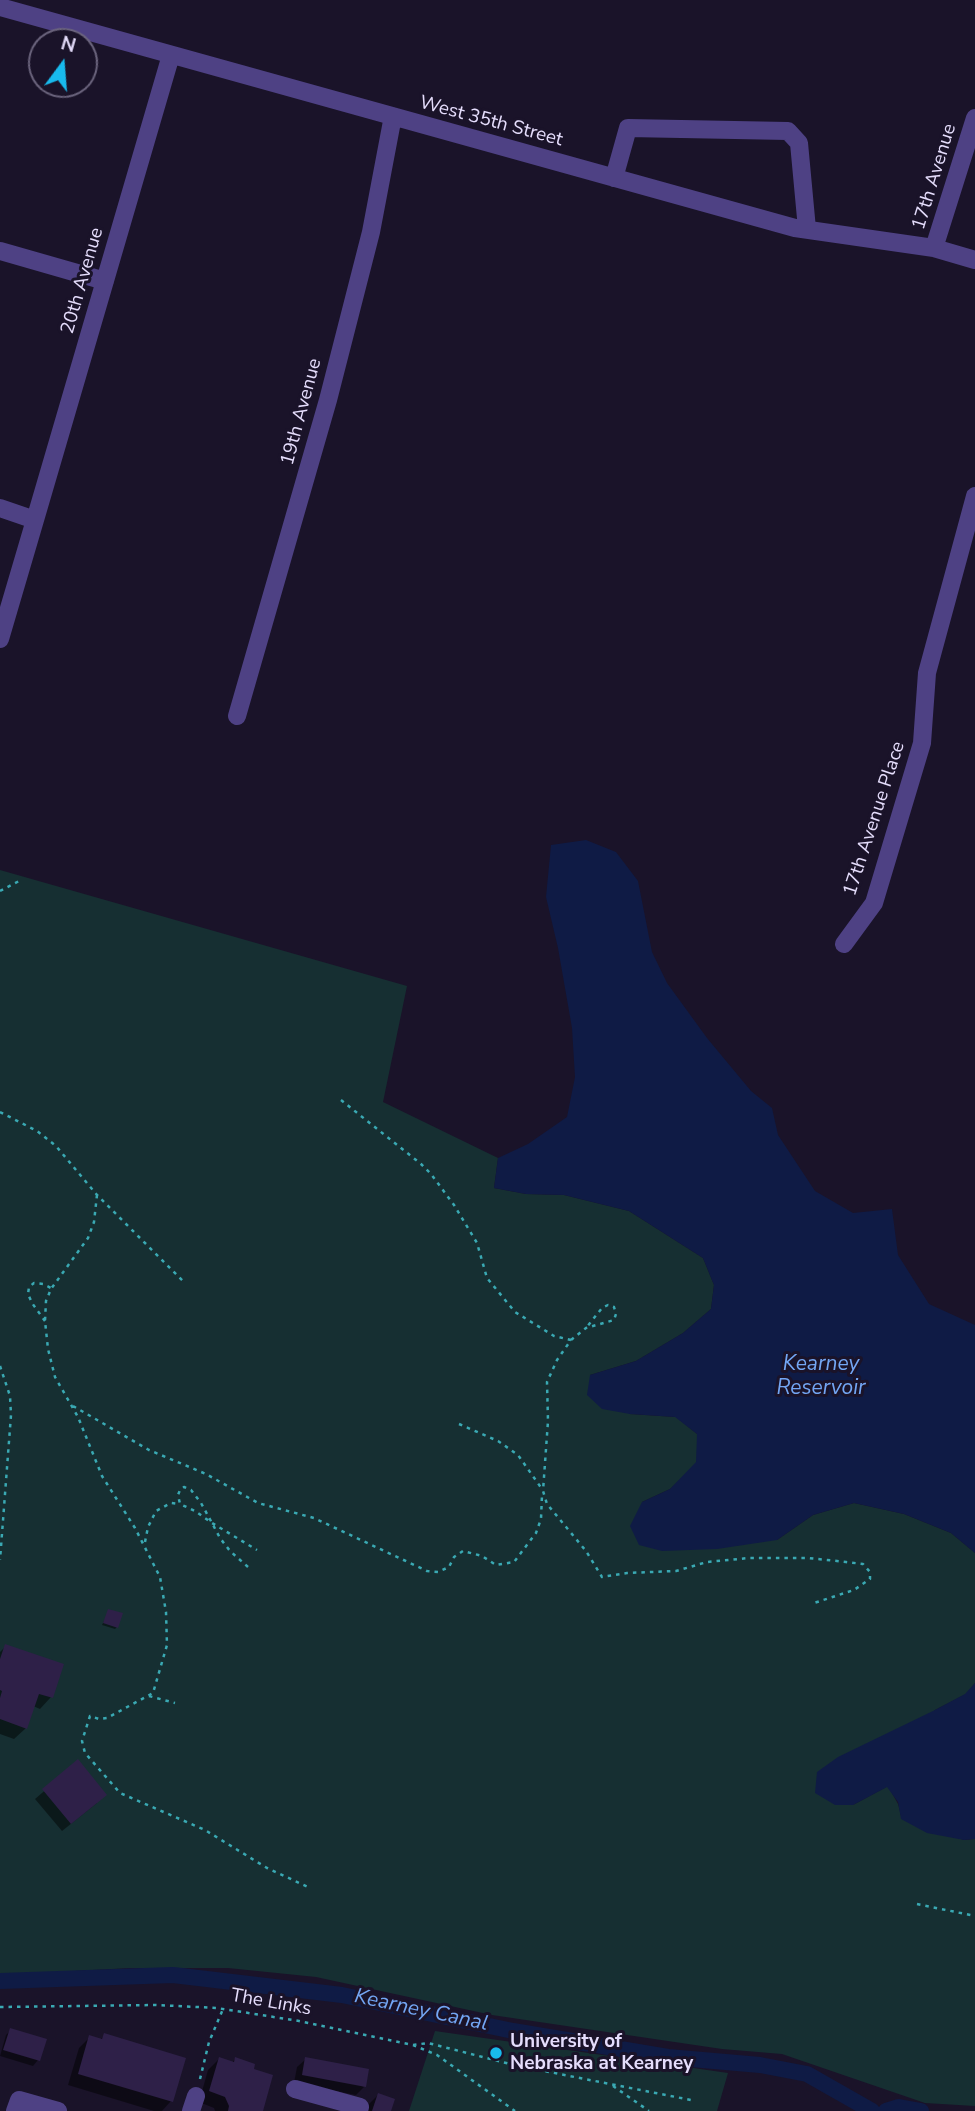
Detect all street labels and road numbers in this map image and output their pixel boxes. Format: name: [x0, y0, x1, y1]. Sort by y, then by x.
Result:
street label: West 35th Street: [417, 92, 565, 152]
street label: 17th Avenue: [908, 121, 962, 233]
street label: 20th Avenue: [57, 225, 109, 337]
street label: 19th Avenue: [277, 356, 327, 468]
street label: 17th Avenue Place: [839, 739, 911, 899]
street label: The Links: [229, 1985, 313, 2021]

